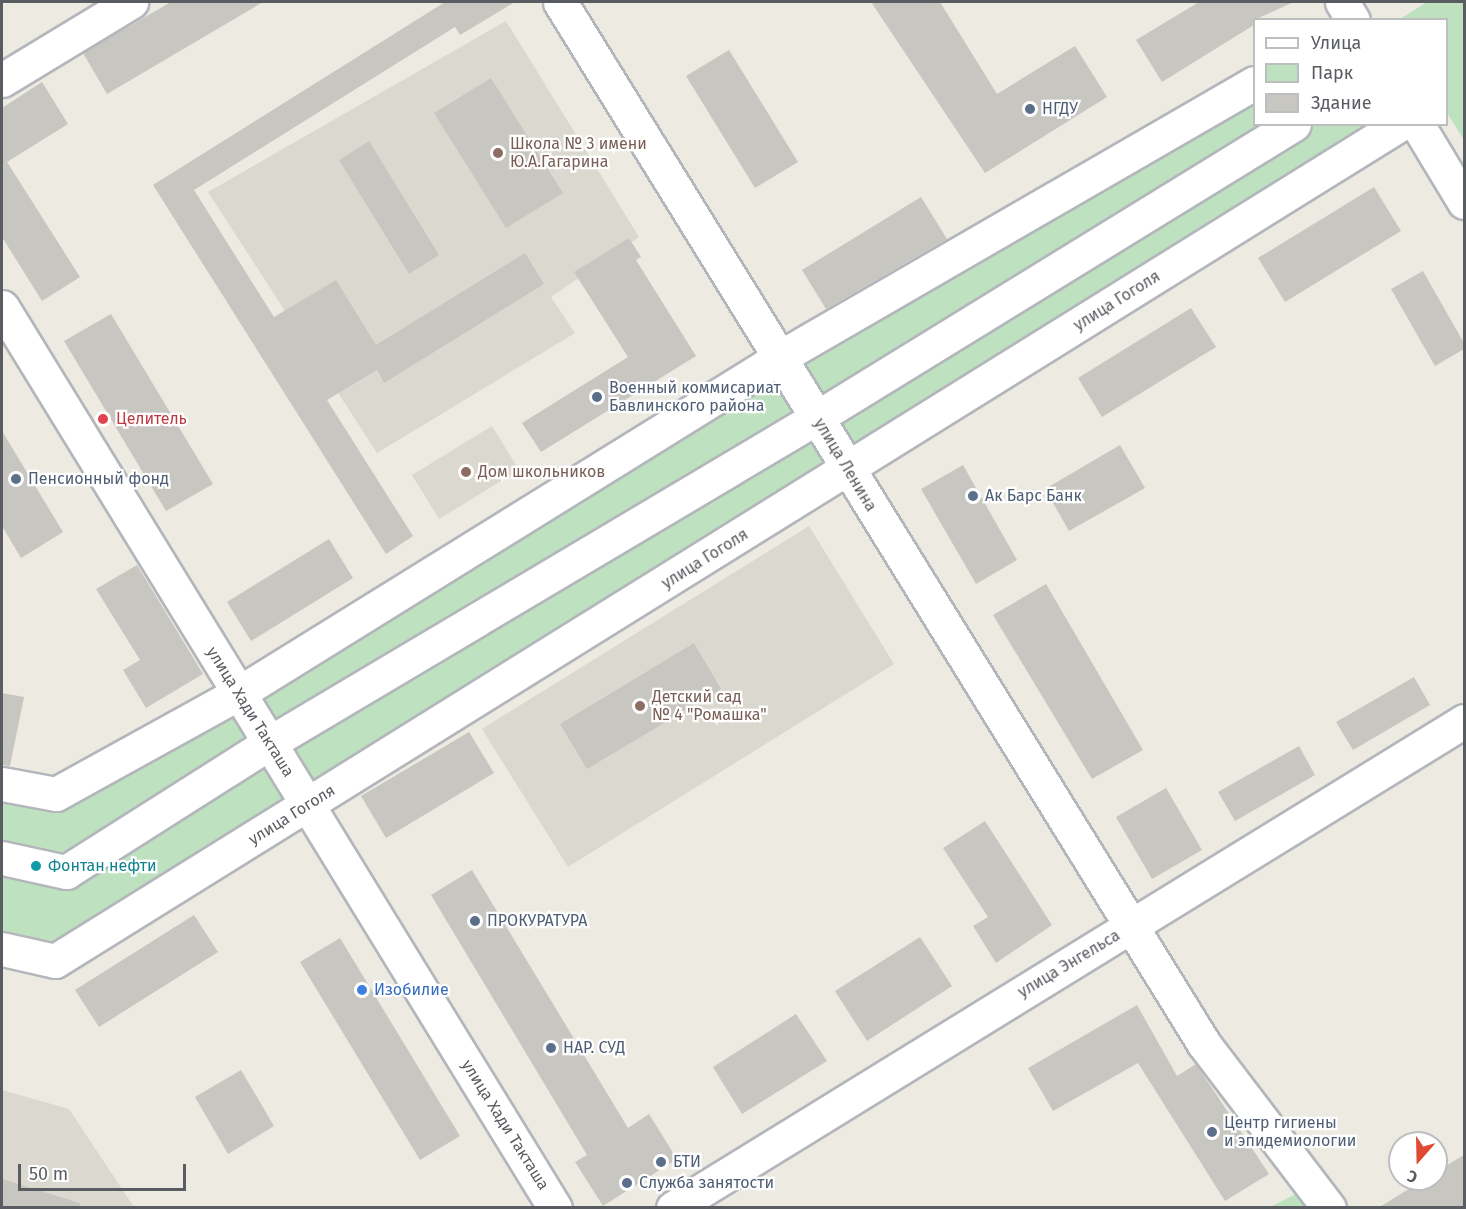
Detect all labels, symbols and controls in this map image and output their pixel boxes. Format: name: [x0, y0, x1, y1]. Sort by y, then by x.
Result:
legend: [1253, 18, 1448, 126]
text: Улица: [1311, 32, 1361, 54]
text: Парк: [1311, 62, 1353, 84]
text: Здание: [1311, 92, 1372, 114]
place label: НГДУ: [1042, 99, 1078, 119]
marker: НГДУ: [1023, 102, 1037, 116]
place label: Школа № 3 имени Ю.А.Гагарина: [510, 134, 647, 172]
marker: Школа № 3 имени Ю.А.Гагарина: [491, 146, 505, 160]
street label: улица Гоголя: [1070, 267, 1164, 335]
place label: Военный коммисариат Бавлинского района: [609, 378, 781, 416]
marker: Военный коммисариат Бавлинского района: [590, 390, 604, 404]
place label: Целитель: [116, 409, 187, 429]
marker: Целитель: [94, 410, 112, 428]
street label: улица Ленина: [810, 415, 880, 515]
place label: Дом школьников: [478, 462, 605, 482]
marker: Дом школьников: [459, 465, 473, 479]
place label: Пенсионный фонд: [28, 469, 169, 489]
marker: Пенсионный фонд: [9, 472, 23, 486]
place label: Ак Барс Банк: [985, 486, 1082, 506]
marker: Ак Барс Банк: [966, 489, 980, 503]
street label: улица Гоголя: [658, 525, 752, 593]
street label: улица Хади Такташа: [202, 643, 298, 781]
place label: Детский сад № 4 "Ромашка": [652, 687, 767, 725]
marker: Детский сад № 4 "Ромашка": [633, 699, 647, 713]
street label: улица Гоголя: [245, 781, 339, 849]
place label: Фонтан нефти: [48, 856, 157, 876]
marker: Фонтан нефти: [29, 859, 43, 873]
place label: ПРОКУРАТУРА: [487, 911, 587, 931]
marker: ПРОКУРАТУРА: [468, 914, 482, 928]
street label: улица Энгельса: [1015, 926, 1123, 1002]
place label: Изобилие: [374, 980, 449, 1000]
marker: Изобилие: [355, 983, 369, 997]
place label: НАР. СУД: [563, 1038, 625, 1058]
marker: НАР. СУД: [544, 1041, 558, 1055]
street label: улица Хади Такташа: [457, 1056, 553, 1194]
place label: Центр гигиены и эпидемиологии: [1224, 1113, 1356, 1151]
marker: Центр гигиены и эпидемиологии: [1205, 1125, 1219, 1139]
north arrow: [1388, 1131, 1448, 1191]
scale bar: [21, 1152, 189, 1190]
place label: БТИ: [673, 1152, 701, 1172]
marker: БТИ: [654, 1155, 668, 1169]
text: 50 m: [29, 1163, 68, 1185]
text: С: [1405, 1166, 1420, 1187]
place label: Служба занятости: [639, 1173, 774, 1193]
marker: Служба занятости: [620, 1176, 634, 1190]

